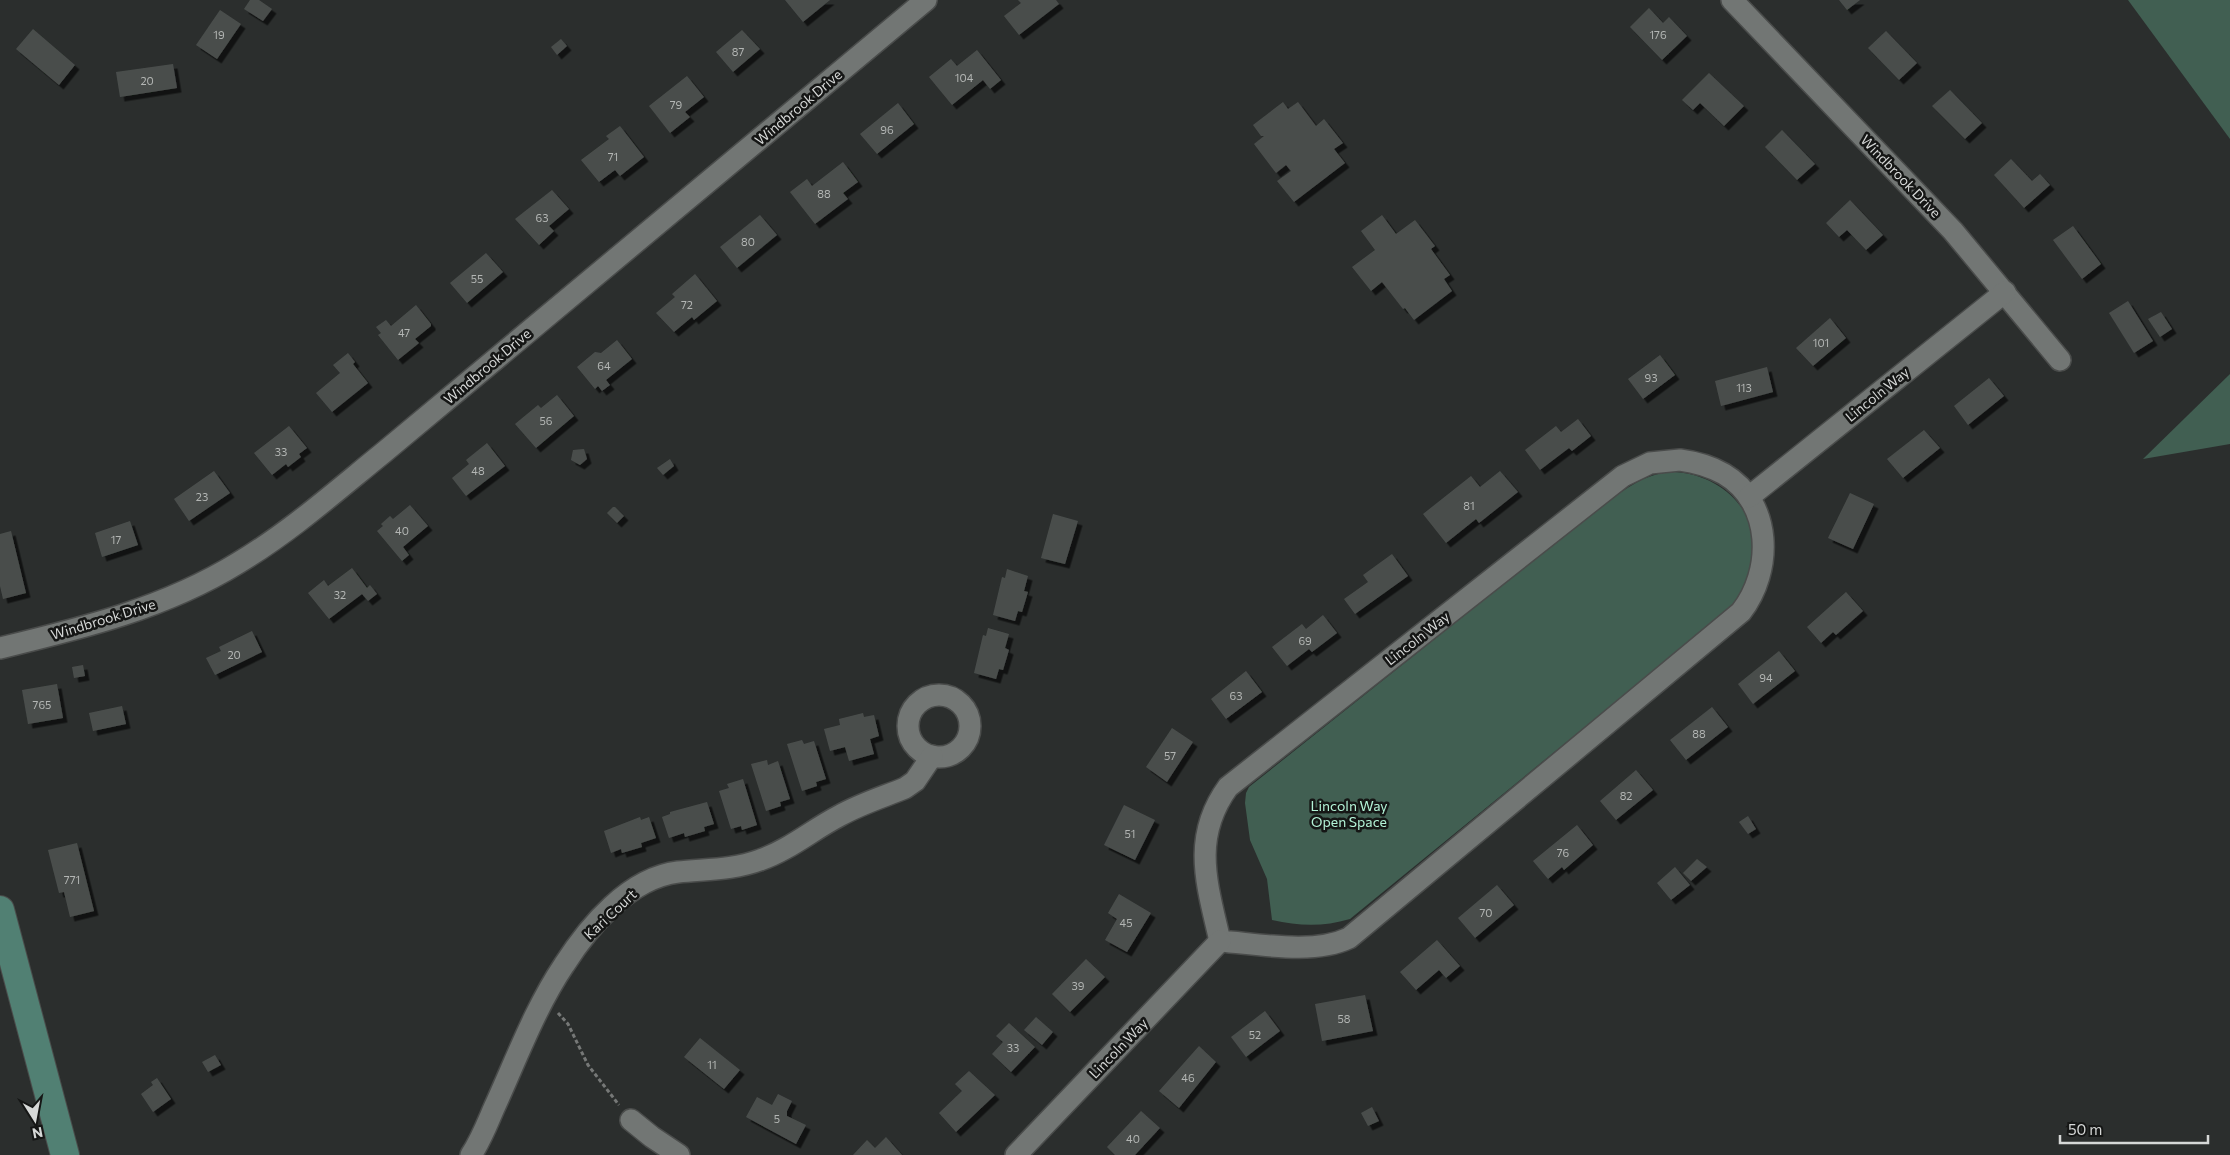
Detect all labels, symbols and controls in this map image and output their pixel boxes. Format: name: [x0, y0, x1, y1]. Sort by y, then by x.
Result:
house number: 19: [213, 28, 225, 41]
house number: 176: [1649, 28, 1667, 41]
house number: 87: [732, 45, 744, 58]
street label: Windbrook Drive: [751, 66, 845, 148]
house number: 104: [955, 71, 974, 84]
house number: 20: [140, 74, 154, 87]
house number: 79: [670, 98, 683, 111]
house number: 96: [880, 123, 894, 136]
street label: Windbrook Drive: [1857, 131, 1945, 221]
house number: 71: [608, 150, 618, 163]
house number: 88: [817, 187, 831, 200]
house number: 63: [536, 211, 548, 224]
house number: 80: [741, 235, 755, 248]
house number: 55: [471, 272, 483, 285]
house number: 72: [681, 298, 693, 311]
street label: Windbrook Drive: [440, 325, 534, 407]
house number: 47: [398, 326, 410, 339]
house number: 101: [1813, 336, 1829, 349]
house number: 64: [597, 359, 611, 372]
street label: Lincoln Way: [1842, 363, 1912, 425]
house number: 93: [1645, 371, 1657, 384]
house number: 113: [1736, 381, 1752, 394]
house number: 56: [540, 414, 553, 427]
house number: 33: [275, 445, 287, 458]
house number: 48: [471, 464, 485, 477]
house number: 23: [196, 490, 208, 503]
house number: 81: [1463, 499, 1475, 512]
house number: 40: [395, 524, 409, 537]
house number: 17: [111, 533, 121, 546]
house number: 32: [334, 588, 346, 601]
street label: Windbrook Drive: [49, 595, 157, 643]
street label: Lincoln Way: [1381, 608, 1453, 668]
house number: 69: [1298, 634, 1312, 647]
house number: 20: [227, 648, 241, 661]
house number: 94: [1759, 671, 1773, 684]
house number: 63: [1230, 689, 1242, 702]
house number: 765: [33, 698, 51, 711]
house number: 88: [1692, 727, 1706, 740]
house number: 57: [1164, 749, 1176, 762]
house number: 82: [1620, 789, 1632, 802]
park label: Lincoln Way Open Space: [1310, 797, 1388, 830]
house number: 51: [1124, 827, 1136, 840]
house number: 76: [1557, 846, 1570, 859]
house number: 771: [64, 873, 80, 886]
street label: Kari Court: [580, 885, 640, 943]
house number: 70: [1480, 906, 1492, 919]
house number: 45: [1120, 916, 1132, 929]
house number: 39: [1072, 979, 1085, 992]
house number: 58: [1338, 1012, 1351, 1025]
street label: Lincoln Way: [1085, 1014, 1151, 1082]
house number: 52: [1249, 1028, 1261, 1041]
house number: 33: [1007, 1041, 1019, 1054]
house number: 11: [707, 1058, 717, 1071]
house number: 46: [1181, 1071, 1195, 1084]
north arrow: [10, 1095, 60, 1145]
house number: 5: [774, 1112, 780, 1125]
scale bar: [2060, 1112, 2208, 1144]
text: 50 m: [2068, 1120, 2102, 1138]
text: N: [31, 1124, 44, 1143]
house number: 40: [1126, 1132, 1140, 1145]

